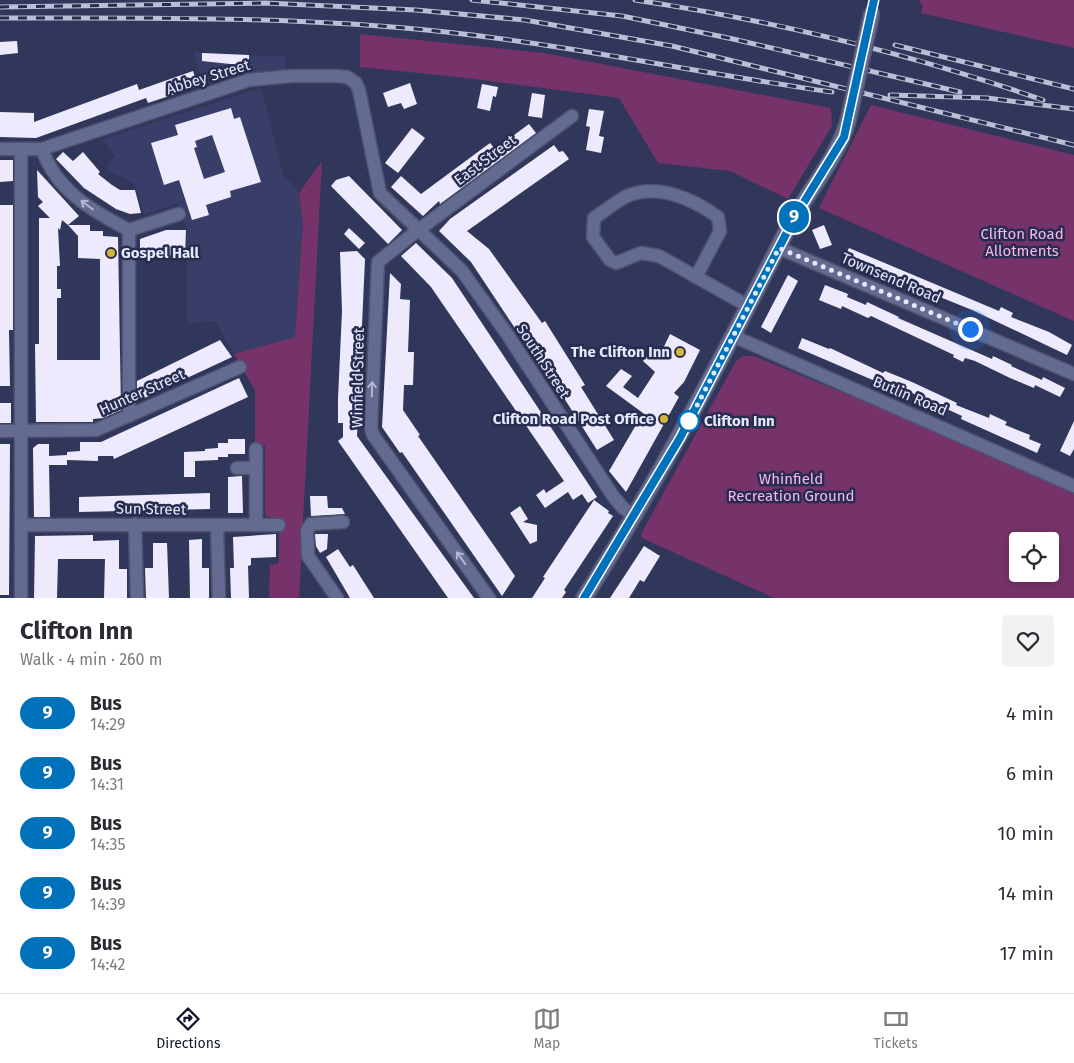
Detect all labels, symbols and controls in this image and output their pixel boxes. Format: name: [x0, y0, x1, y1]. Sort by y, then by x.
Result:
street label: Abbey Street: [164, 56, 253, 98]
street label: East Street: [450, 131, 520, 189]
one-way arrow: [80, 200, 94, 210]
line badge: 9: [778, 201, 810, 233]
text: 9: [789, 206, 799, 228]
park label: Clifton Road Allotments: [980, 225, 1064, 260]
place label: Gospel Hall: [121, 244, 199, 262]
marker: Gospel Hall: [105, 247, 117, 259]
street label: Townsend Road: [838, 249, 944, 307]
your location: [958, 317, 983, 342]
street label: South Street: [512, 321, 574, 402]
street label: Winfield Street: [348, 327, 368, 428]
place label: The Clifton Inn: [571, 343, 670, 361]
marker: The Clifton Inn: [674, 346, 686, 358]
street label: Hunter Street: [97, 365, 188, 419]
street label: Butlin Road: [870, 372, 950, 420]
one-way arrow: [368, 381, 377, 397]
place label: Clifton Road Post Office: [493, 410, 654, 428]
marker: Clifton Inn: [678, 410, 700, 432]
place label: Clifton Inn: [704, 412, 775, 430]
marker: Clifton Road Post Office: [658, 413, 670, 425]
park label: Whinfield Recreation Ground: [728, 470, 854, 505]
street label: Sun Street: [116, 499, 187, 519]
map controls: [1009, 532, 1059, 582]
button: locate: [1009, 532, 1059, 582]
one-way arrow: [456, 551, 466, 565]
button: heart: [1002, 615, 1054, 667]
text: Clifton Inn: [20, 617, 133, 645]
text: Walk · 4 min · 260 m: [20, 650, 162, 669]
text: Bus: [90, 692, 122, 715]
text: 9: [42, 702, 53, 724]
text: 4 min: [1006, 702, 1054, 725]
text: 14:29: [90, 715, 125, 734]
text: Bus: [90, 752, 122, 775]
text: 9: [42, 762, 53, 784]
text: 6 min: [1006, 762, 1054, 785]
text: 14:31: [90, 775, 124, 794]
text: Bus: [90, 812, 122, 835]
text: 9: [42, 822, 53, 844]
text: 10 min: [997, 822, 1054, 845]
text: 14:35: [90, 835, 125, 854]
text: Bus: [90, 872, 122, 895]
text: 9: [42, 882, 53, 904]
text: 14 min: [998, 882, 1054, 905]
text: 14:39: [90, 895, 126, 914]
text: Bus: [90, 932, 122, 955]
text: 9: [42, 942, 53, 964]
text: 17 min: [1000, 942, 1054, 965]
text: 14:42: [90, 955, 125, 974]
tab: Directions: [156, 1005, 220, 1052]
tab: Map: [533, 1005, 561, 1052]
tab: Tickets: [874, 1005, 918, 1052]

